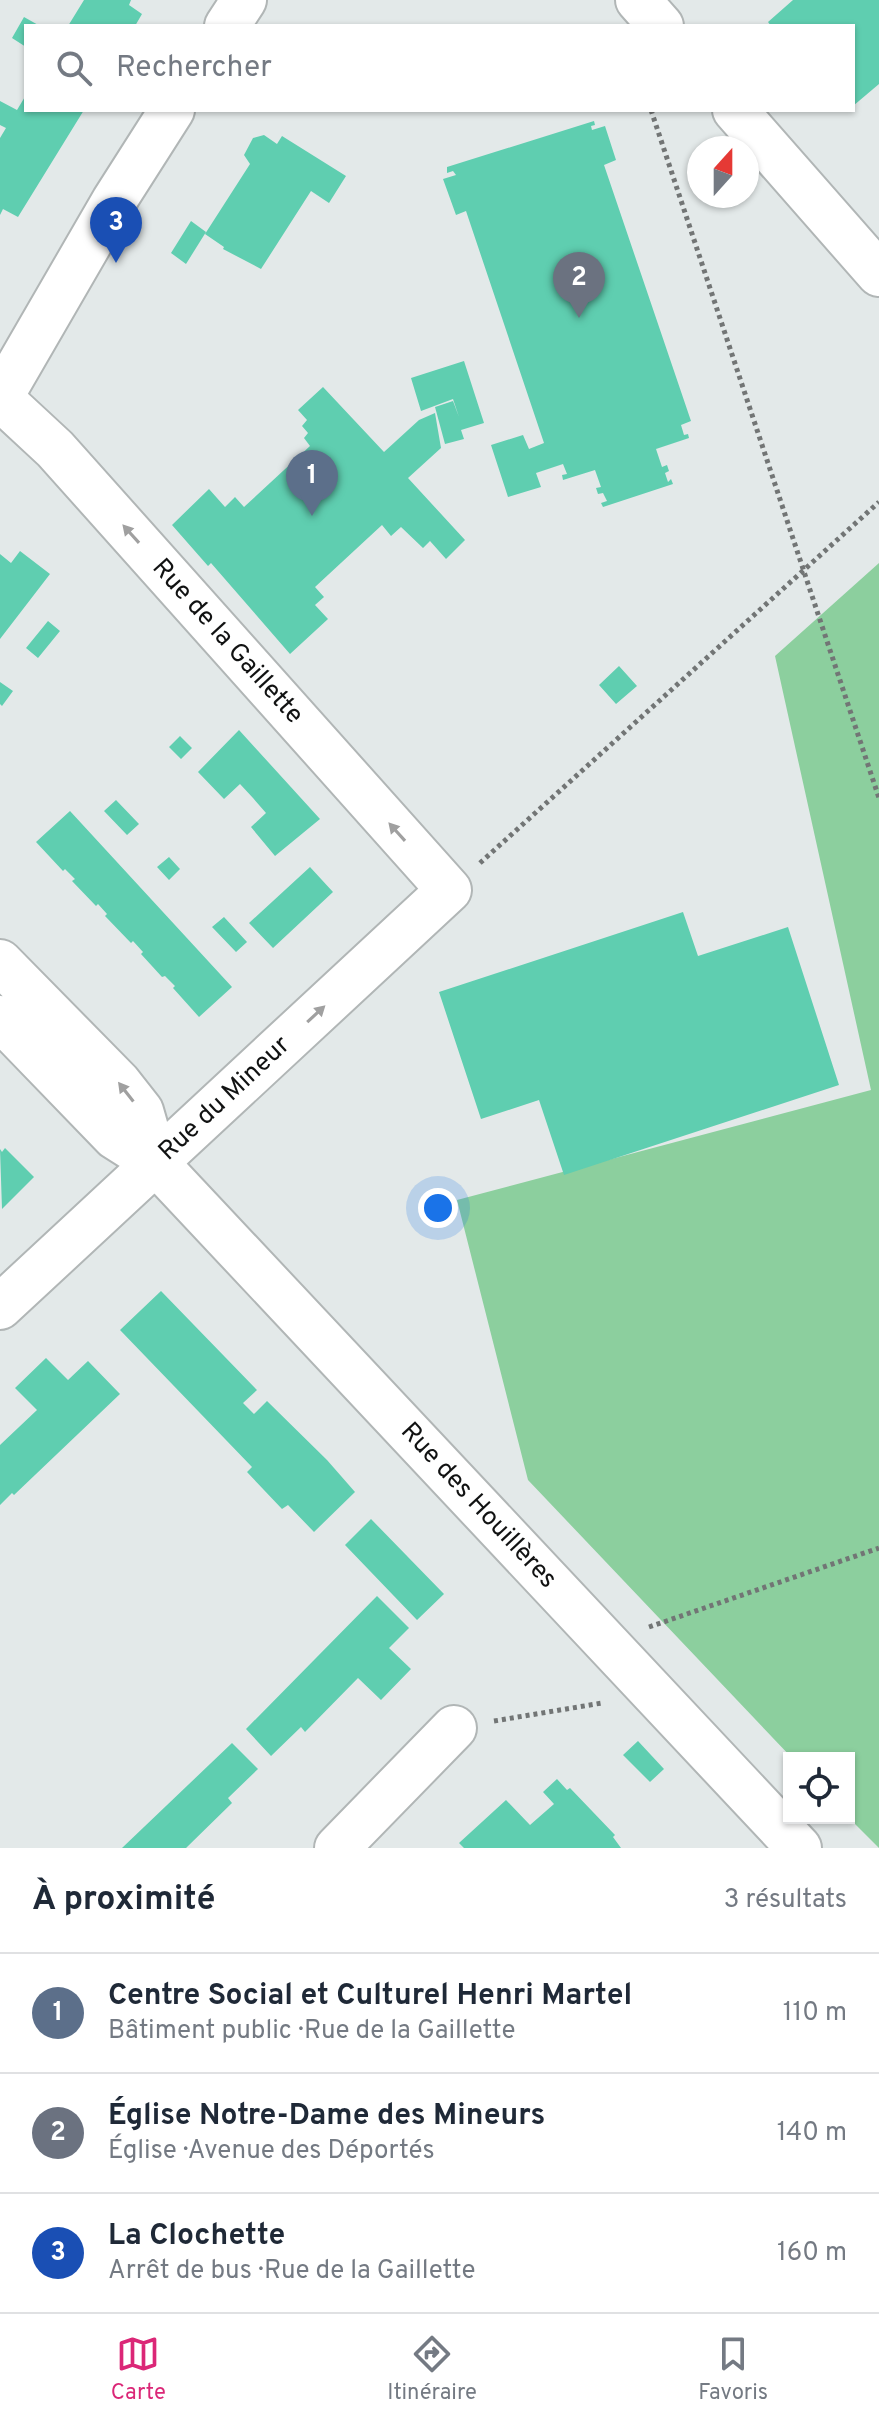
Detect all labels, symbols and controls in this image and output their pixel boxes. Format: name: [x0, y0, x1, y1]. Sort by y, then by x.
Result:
search box: [24, 24, 855, 112]
icon: search: [52, 46, 96, 90]
text: Rechercher: [116, 50, 272, 87]
north arrow: [687, 136, 759, 208]
pin: 3: [90, 197, 142, 263]
pin: 2: [553, 252, 605, 318]
pin: 1: [286, 450, 338, 516]
one-way arrow: [122, 525, 140, 544]
street label: Rue de la Gaillette: [144, 552, 310, 732]
one-way arrow: [389, 823, 407, 842]
one-way arrow: [306, 1006, 325, 1024]
street label: Rue du Mineur: [152, 1030, 298, 1168]
one-way arrow: [119, 1082, 135, 1102]
your location: [418, 1188, 458, 1228]
street label: Rue des Houillères: [393, 1416, 563, 1596]
map controls: [783, 1752, 855, 1824]
button: locate: [783, 1752, 855, 1824]
text: À proximité: [32, 1879, 215, 1922]
text: 3 résultats: [724, 1884, 847, 1917]
text: Centre Social et Culturel Henri Martel: [108, 1978, 632, 2015]
text: 1: [53, 1997, 63, 2030]
text: 110 m: [783, 1997, 847, 2030]
text: Bâtiment public · Rue de la Gaillette: [108, 2015, 515, 2048]
text: Église Notre-Dame des Mineurs: [108, 2098, 545, 2135]
text: 2: [50, 2117, 66, 2150]
text: 140 m: [777, 2117, 847, 2150]
text: Église · Avenue des Déportés: [108, 2135, 435, 2168]
text: La Clochette: [108, 2218, 285, 2255]
text: 3: [50, 2237, 66, 2270]
text: 160 m: [777, 2237, 847, 2270]
text: Arrêt de bus · Rue de la Gaillette: [108, 2255, 475, 2288]
tab: Carte: [111, 2332, 166, 2407]
tab: Itinéraire: [387, 2332, 477, 2407]
tab: Favoris: [698, 2332, 768, 2407]

